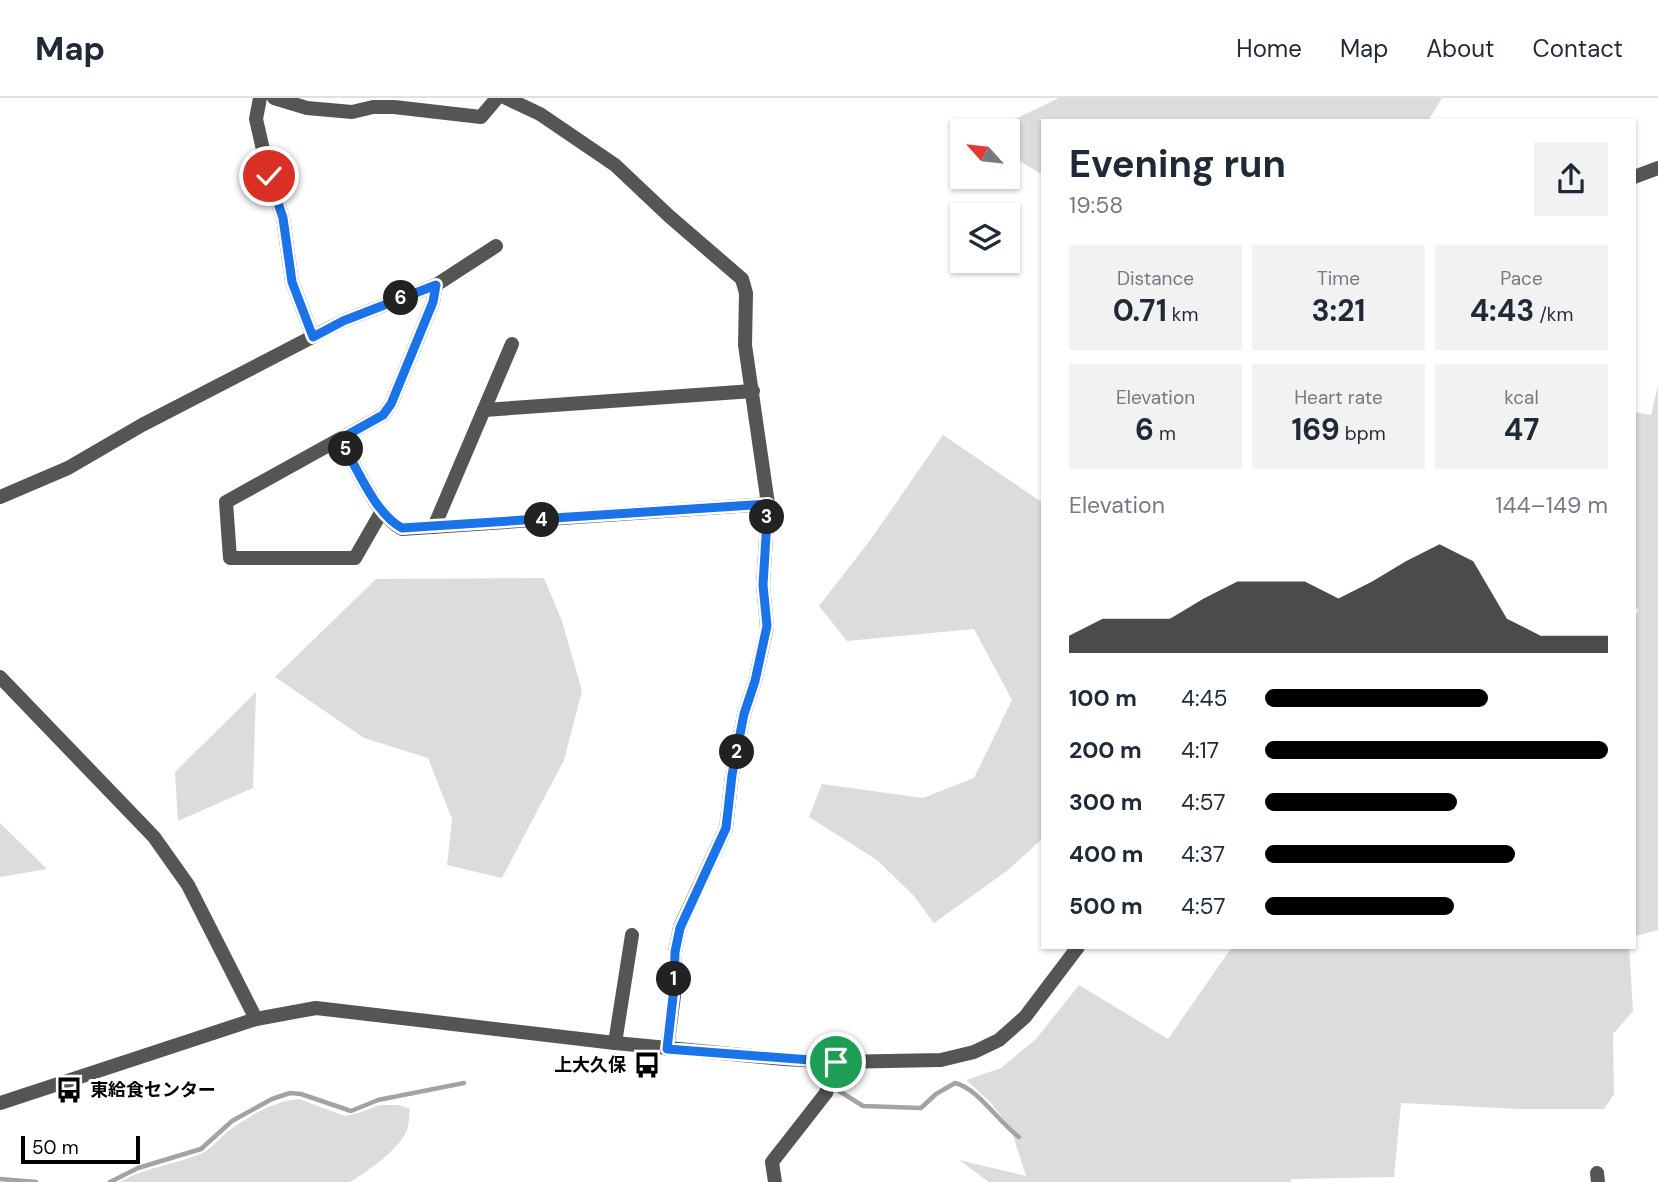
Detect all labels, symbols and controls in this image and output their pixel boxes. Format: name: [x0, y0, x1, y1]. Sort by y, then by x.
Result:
text: Map: [35, 27, 105, 70]
text: Home: [1236, 33, 1302, 64]
text: Map: [1340, 33, 1388, 64]
text: About: [1426, 33, 1495, 64]
text: Contact: [1533, 33, 1623, 64]
north arrow: [950, 119, 1020, 189]
map controls: [950, 119, 1020, 273]
text: Evening run: [1069, 139, 1286, 189]
button: share: [1534, 142, 1608, 216]
pin: [239, 146, 299, 206]
icon: check: [250, 157, 288, 195]
text: 19:58: [1069, 190, 1123, 220]
button: layers: [950, 203, 1020, 273]
text: Distance: [1117, 266, 1194, 291]
text: Time: [1317, 266, 1360, 291]
text: Pace: [1500, 266, 1543, 291]
pin: 6: [384, 280, 418, 316]
text: 6: [394, 285, 407, 310]
text: 0.71: [1113, 291, 1167, 330]
text: 3:21: [1312, 291, 1365, 330]
text: 4:43: [1470, 291, 1534, 330]
text: km: [1167, 302, 1198, 327]
text: /km: [1534, 302, 1573, 327]
text: Elevation: [1116, 385, 1195, 410]
text: Heart rate: [1294, 385, 1383, 410]
text: kcal: [1504, 385, 1539, 410]
text: 6: [1135, 410, 1154, 449]
text: 169: [1291, 410, 1340, 449]
text: 47: [1504, 410, 1539, 449]
text: m: [1154, 421, 1176, 446]
text: bpm: [1340, 421, 1386, 446]
pin: 5: [328, 432, 364, 466]
text: 5: [340, 436, 351, 461]
text: Elevation: [1069, 490, 1165, 520]
text: 144–149 m: [1495, 490, 1608, 520]
pin: 3: [750, 500, 784, 534]
pin: 4: [524, 502, 560, 538]
text: 3: [761, 504, 772, 529]
text: 4: [535, 507, 548, 532]
text: 100 m: [1069, 683, 1137, 713]
text: 4:45: [1181, 683, 1228, 713]
pin: 2: [720, 734, 754, 770]
text: 200 m: [1069, 735, 1142, 765]
text: 4:17: [1181, 735, 1219, 765]
text: 2: [731, 739, 742, 764]
text: 300 m: [1069, 787, 1142, 817]
text: 4:57: [1181, 787, 1226, 817]
text: 400 m: [1069, 839, 1143, 869]
text: 4:37: [1181, 839, 1225, 869]
text: 500 m: [1069, 891, 1143, 921]
text: 4:57: [1181, 891, 1226, 921]
pin: 1: [656, 962, 692, 996]
text: 1: [670, 966, 677, 991]
pin: [806, 1032, 866, 1092]
icon: arrive: [817, 1043, 855, 1081]
bus stop icon: 上大久保: [632, 1050, 662, 1080]
place label: 上大久保: [554, 1053, 627, 1077]
bus stop icon: 東給食センター: [54, 1075, 84, 1105]
place label: 東給食センター: [90, 1078, 216, 1102]
scale bar: [21, 1133, 140, 1165]
text: 50 m: [32, 1135, 79, 1160]

